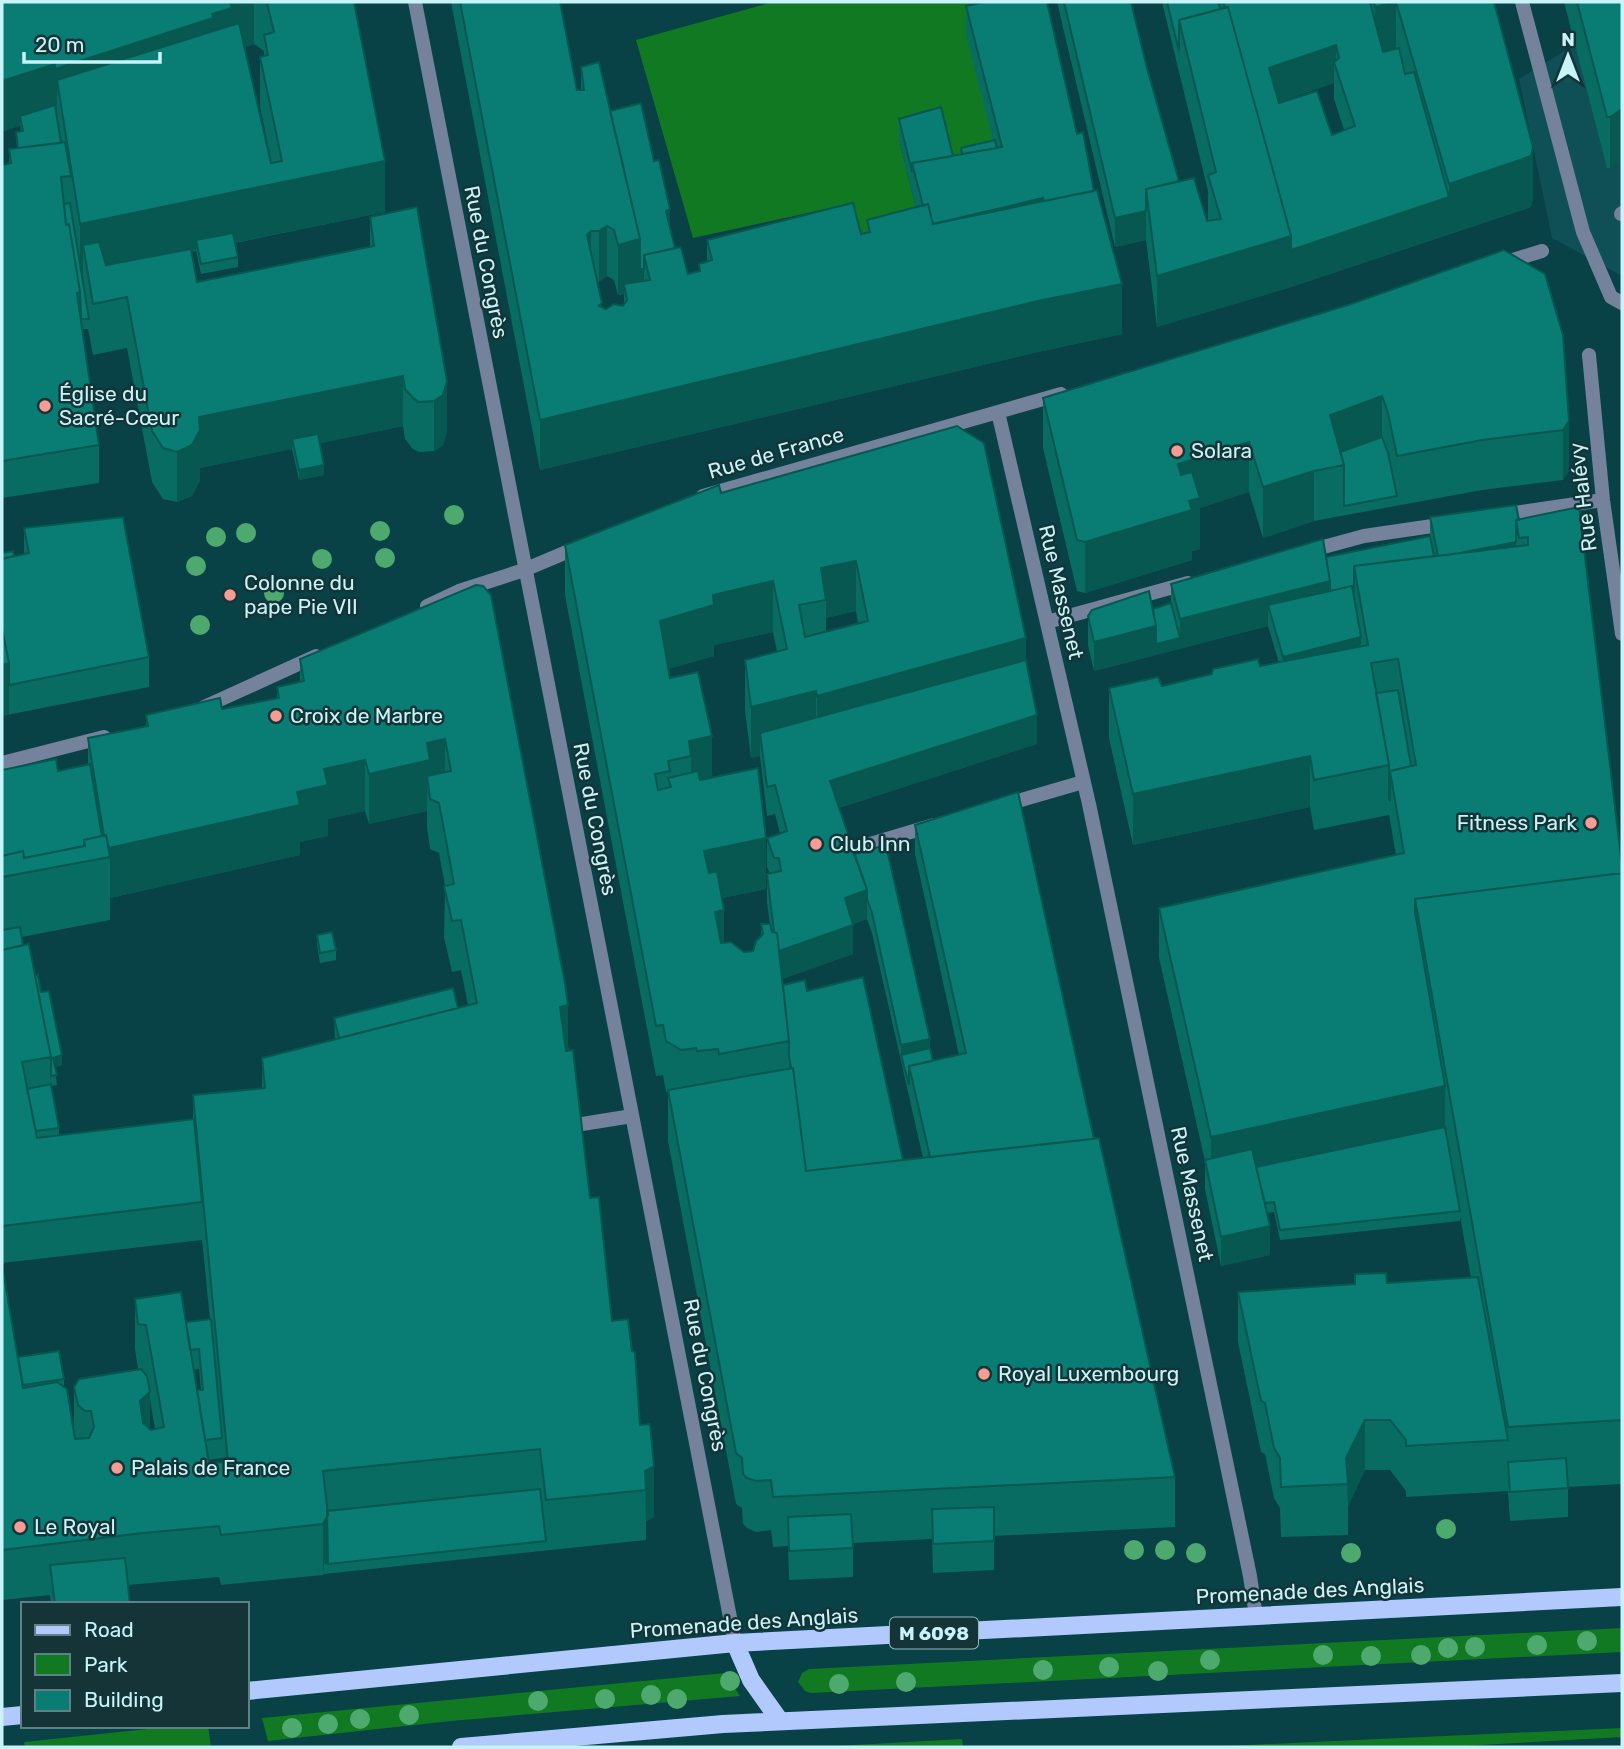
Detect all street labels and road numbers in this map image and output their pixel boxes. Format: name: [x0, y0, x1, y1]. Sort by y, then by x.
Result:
street label: Rue du Congrès: [459, 183, 514, 340]
street label: Rue de France: [705, 421, 847, 484]
street label: Rue Halévy: [1563, 441, 1602, 553]
street label: Rue Massenet: [1034, 522, 1089, 662]
street label: Rue du Congrès: [568, 740, 623, 897]
street label: Rue Massenet: [1166, 1124, 1219, 1264]
street label: Rue du Congrès: [678, 1296, 733, 1453]
street label: Promenade des Anglais: [1195, 1572, 1425, 1609]
street label: Promenade des Anglais: [629, 1602, 859, 1643]
road number: M 6098: [890, 1618, 978, 1648]

